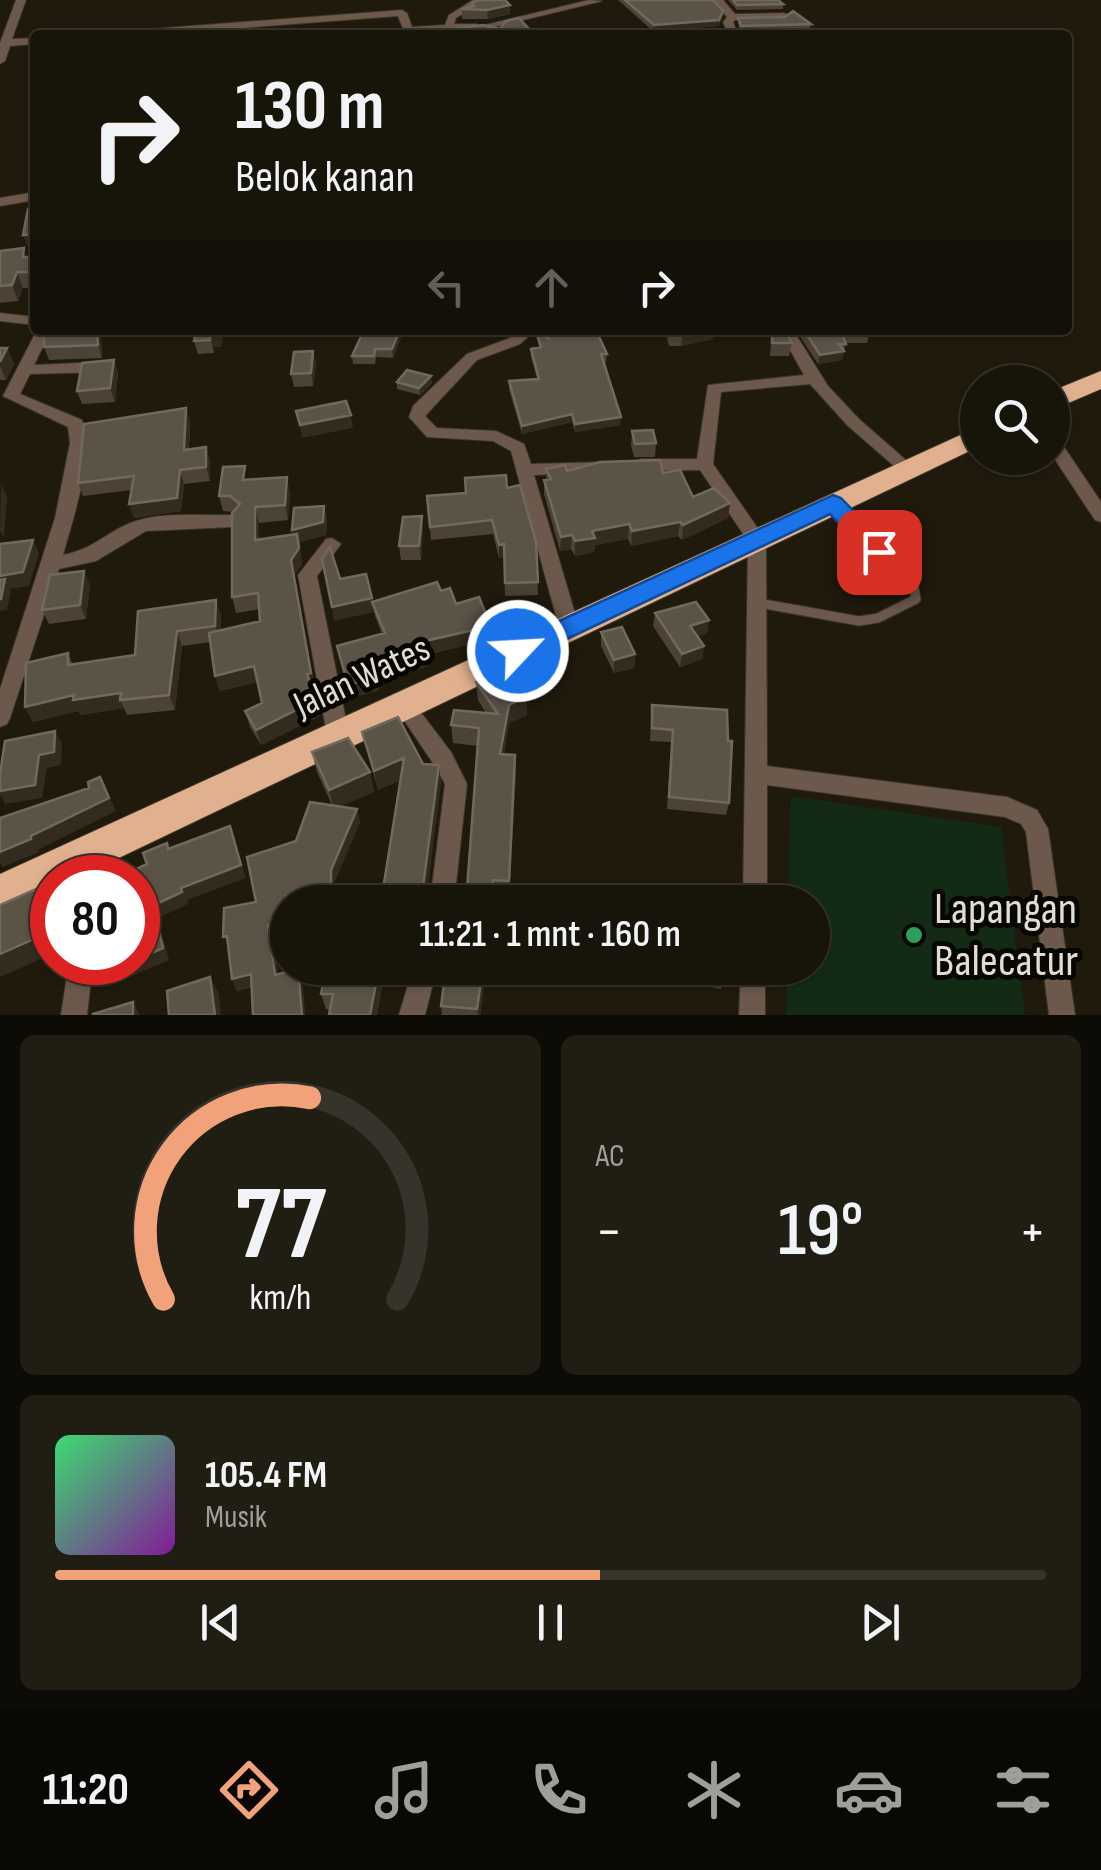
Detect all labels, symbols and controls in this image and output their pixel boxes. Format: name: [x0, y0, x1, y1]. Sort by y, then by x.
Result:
text: 130 m: [235, 65, 384, 149]
icon: right: [70, 70, 200, 200]
text: Belok kanan: [235, 150, 415, 205]
icon: left: [419, 260, 474, 315]
icon: ahead: [524, 260, 579, 315]
icon: right: [629, 260, 684, 315]
map controls: [960, 365, 1070, 475]
button: search: [960, 365, 1070, 475]
pin: [837, 510, 922, 595]
icon: arrive: [852, 525, 907, 580]
position arrow: [466, 599, 570, 703]
street label: Jalan Wates: [286, 626, 437, 728]
speed limit sign: 80: [30, 855, 160, 985]
place label: Lapangan Balecatur: [934, 882, 1078, 989]
text: 11:21 · 1 mnt · 160 m: [419, 912, 681, 957]
marker: Lapangan Balecatur: [903, 924, 925, 946]
text: AC: [596, 1137, 624, 1176]
text: 77: [235, 1163, 326, 1288]
text: 19°: [778, 1186, 864, 1277]
text: −: [596, 1199, 622, 1266]
text: +: [1019, 1199, 1046, 1266]
text: km/h: [249, 1277, 311, 1320]
text: 105.4 FM: [205, 1453, 327, 1498]
text: Musik: [205, 1498, 267, 1537]
icon: previous: [193, 1595, 248, 1650]
icon: pause: [523, 1595, 578, 1650]
icon: next: [853, 1595, 908, 1650]
icon: directions: [214, 1755, 284, 1825]
icon: music: [369, 1755, 439, 1825]
icon: phone: [524, 1755, 594, 1825]
icon: climate: [679, 1755, 749, 1825]
icon: car: [834, 1755, 904, 1825]
icon: filters: [988, 1755, 1058, 1825]
text: 11:20: [42, 1763, 129, 1818]

